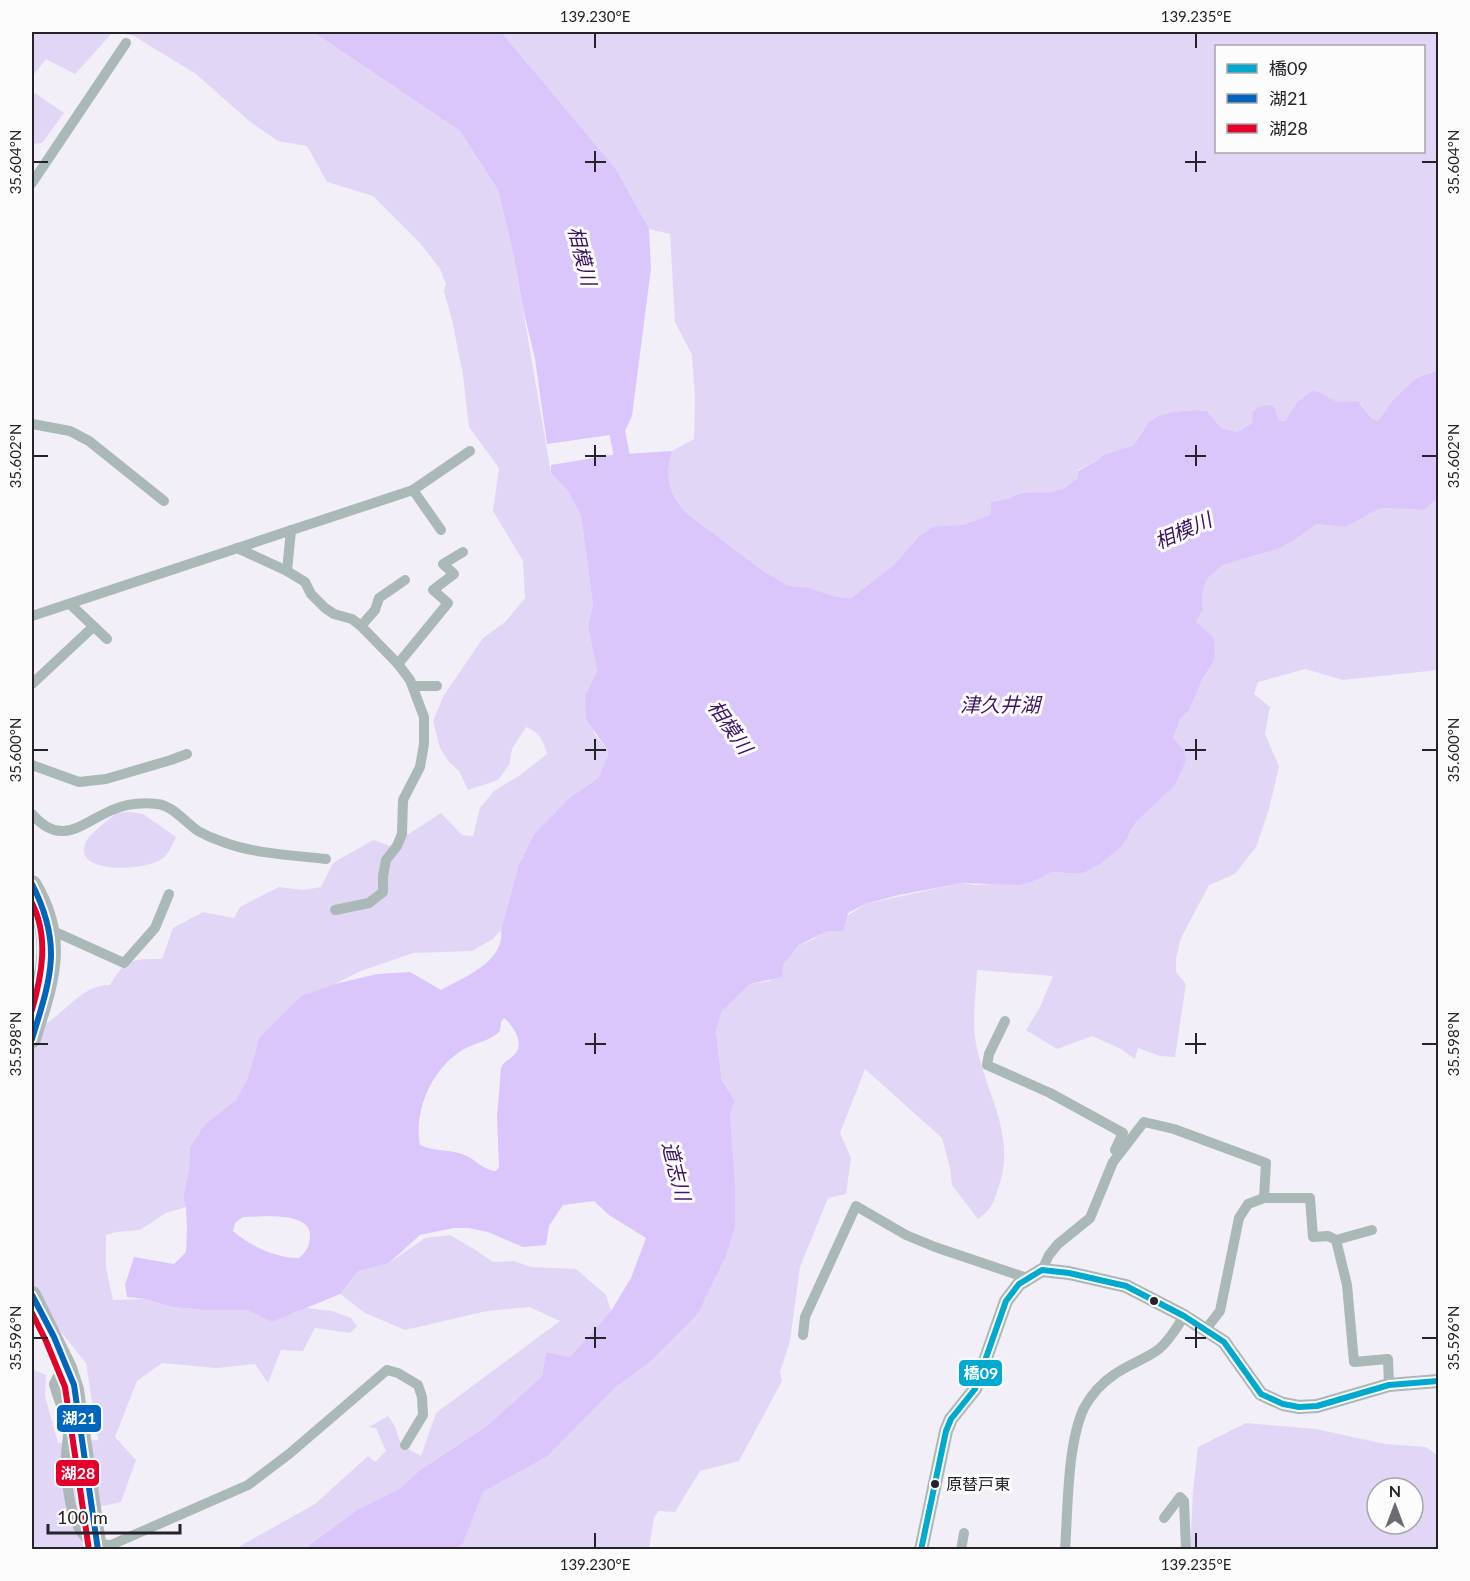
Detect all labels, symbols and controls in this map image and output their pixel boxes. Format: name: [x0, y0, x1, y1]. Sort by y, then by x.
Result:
text: 139.230°E: [560, 7, 630, 25]
text: 139.235°E: [1161, 7, 1231, 25]
legend: [1215, 45, 1425, 153]
text: 橋09: [1269, 57, 1308, 79]
text: 湖21: [1269, 87, 1308, 109]
text: 湖28: [1269, 117, 1308, 139]
text: 35.604°N: [6, 130, 24, 194]
text: 35.604°N: [1444, 130, 1462, 194]
water label: 相模川: [564, 224, 602, 290]
text: 35.602°N: [6, 424, 24, 488]
text: 35.602°N: [1444, 424, 1462, 488]
water label: 相模川: [1150, 506, 1217, 553]
water label: 津久井湖: [960, 692, 1043, 716]
water label: 相模川: [704, 695, 759, 760]
text: 35.600°N: [6, 718, 24, 782]
text: 35.600°N: [1444, 718, 1462, 782]
text: 35.598°N: [6, 1012, 24, 1076]
text: 35.598°N: [1444, 1012, 1462, 1076]
water label: 道志川: [658, 1139, 696, 1205]
unlabelled marker: [1148, 1295, 1160, 1307]
text: 35.596°N: [6, 1306, 24, 1370]
text: 35.596°N: [1444, 1306, 1462, 1370]
line badge: 橋09: [958, 1359, 1003, 1387]
text: 橋09: [964, 1363, 998, 1382]
line badge: 湖21: [56, 1404, 102, 1433]
text: 湖21: [62, 1408, 96, 1427]
line badge: 湖28: [55, 1459, 100, 1487]
text: 湖28: [61, 1463, 95, 1482]
place label: 原替戸東: [946, 1474, 1010, 1493]
north arrow: [1365, 1476, 1425, 1536]
marker: 原替戸東: [929, 1478, 941, 1490]
text: N: [1389, 1481, 1401, 1500]
scale bar: [48, 1497, 180, 1535]
text: 100 m: [57, 1506, 108, 1528]
text: 139.230°E: [560, 1555, 630, 1573]
text: 139.235°E: [1161, 1555, 1231, 1573]

